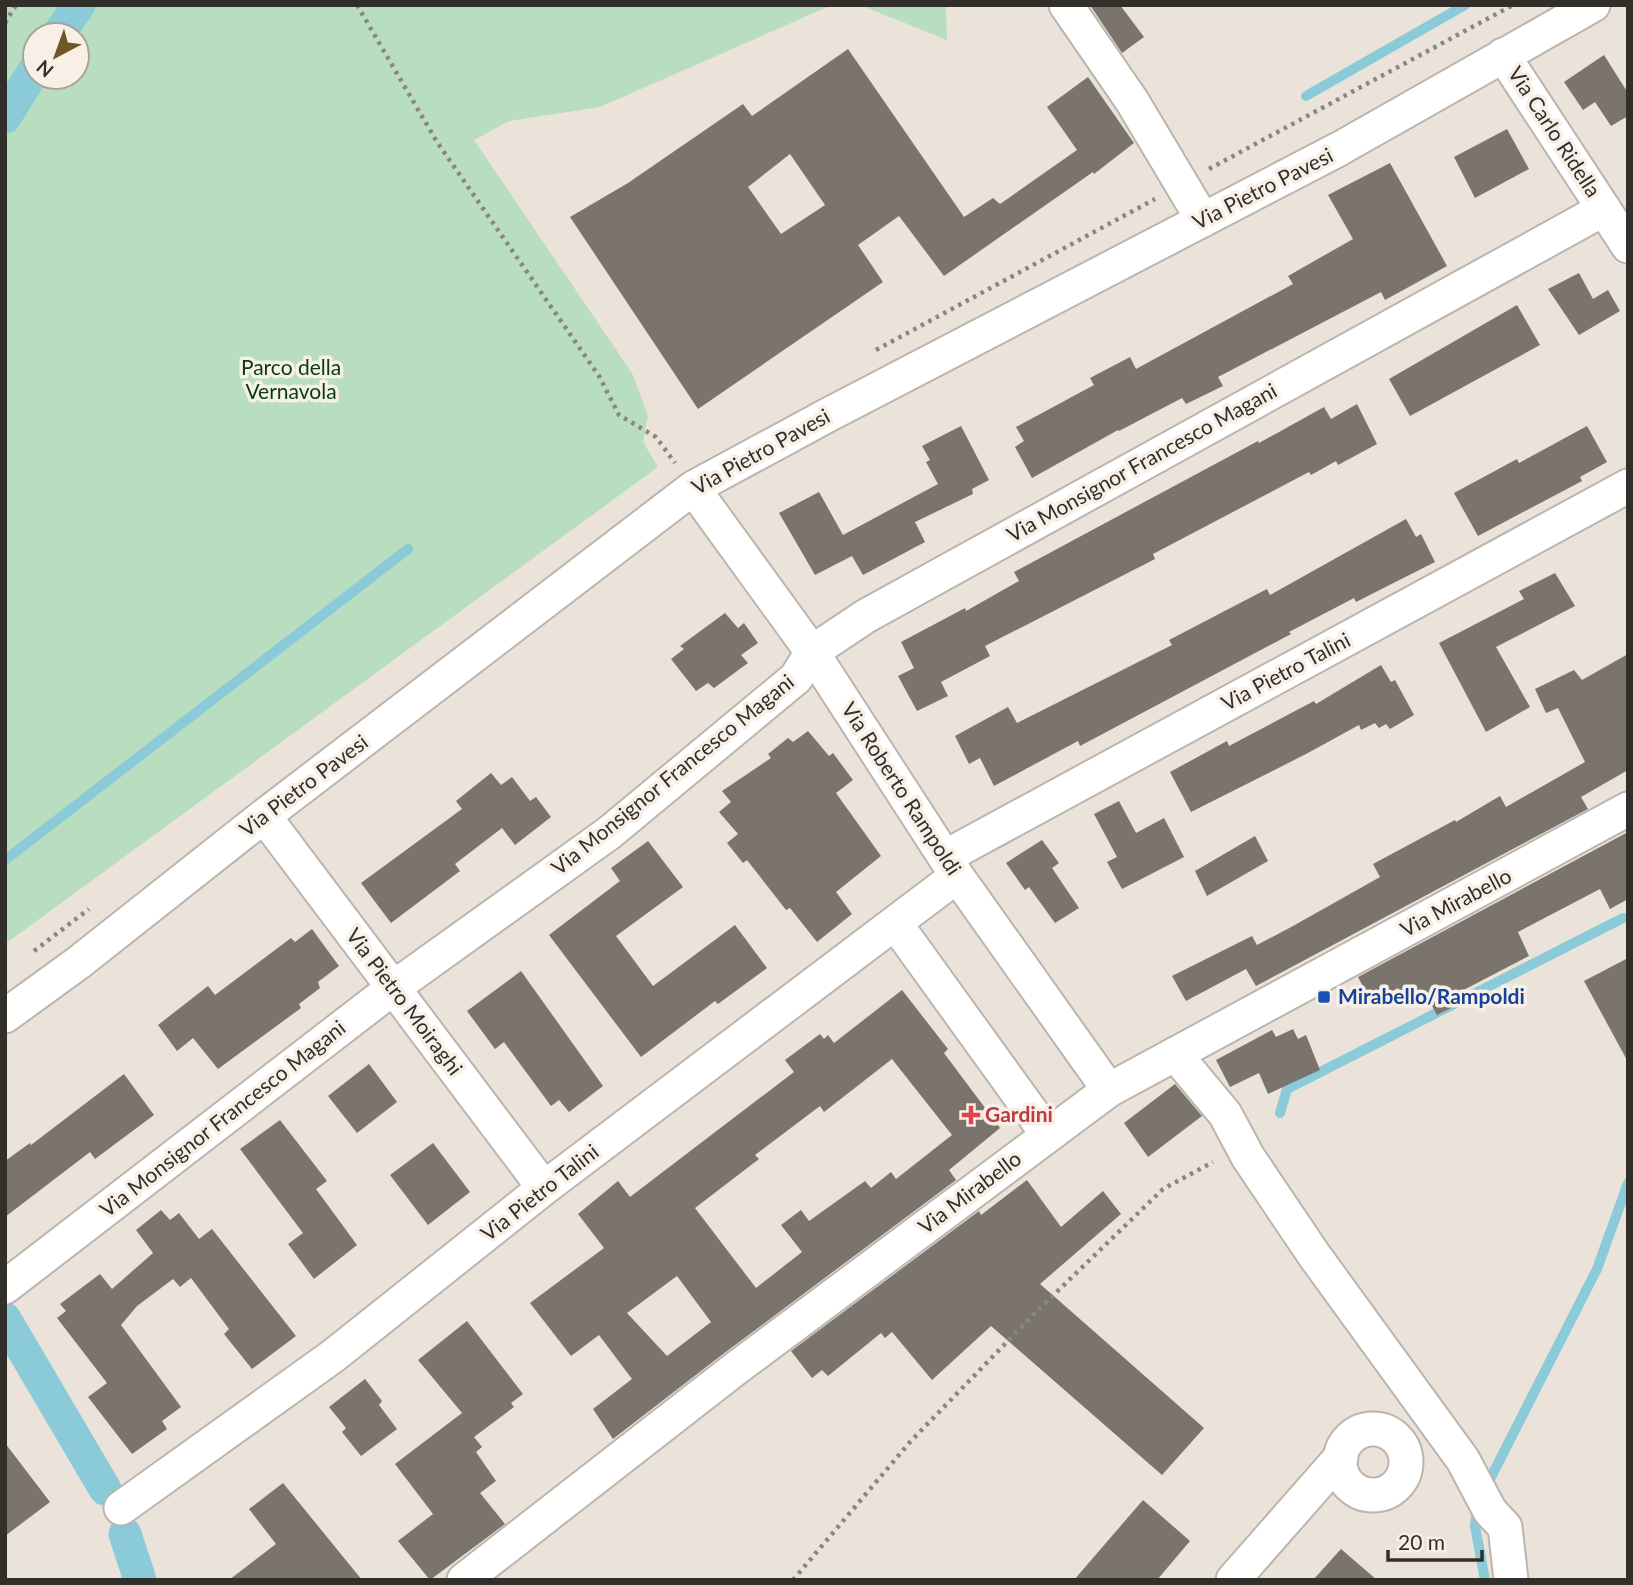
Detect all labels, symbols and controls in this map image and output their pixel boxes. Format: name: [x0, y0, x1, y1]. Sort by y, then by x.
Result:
north arrow: [21, 21, 91, 91]
text: N: [31, 56, 58, 83]
street label: Via Carlo Ridella: [1504, 61, 1607, 201]
street label: Via Pietro Pavesi: [1188, 142, 1337, 234]
park label: Parco della Vernavola: [241, 354, 341, 403]
street label: Via Monsignor Francesco Magani: [1002, 377, 1281, 546]
street label: Via Pietro Pavesi: [687, 402, 834, 499]
street label: Via Pietro Talini: [1217, 626, 1354, 715]
street label: Via Monsignor Francesco Magani: [546, 668, 798, 879]
street label: Via Roberto Rampoldi: [837, 697, 967, 879]
street label: Via Pietro Pavesi: [234, 728, 372, 841]
street label: Via Mirabello: [1396, 862, 1515, 941]
street label: Via Pietro Moiraghi: [342, 923, 469, 1079]
place label: Mirabello/Rampoldi: [1338, 983, 1525, 1008]
marker: Mirabello/Rampoldi: [1316, 989, 1332, 1005]
street label: Via Monsignor Francesco Magani: [94, 1014, 350, 1221]
place label: Gardini: [985, 1101, 1053, 1126]
marker: Gardini: [963, 1107, 979, 1123]
street label: Via Pietro Talini: [475, 1138, 603, 1245]
street label: Via Mirabello: [913, 1145, 1025, 1239]
scale bar: [1388, 1518, 1482, 1562]
text: 20 m: [1398, 1529, 1445, 1554]

